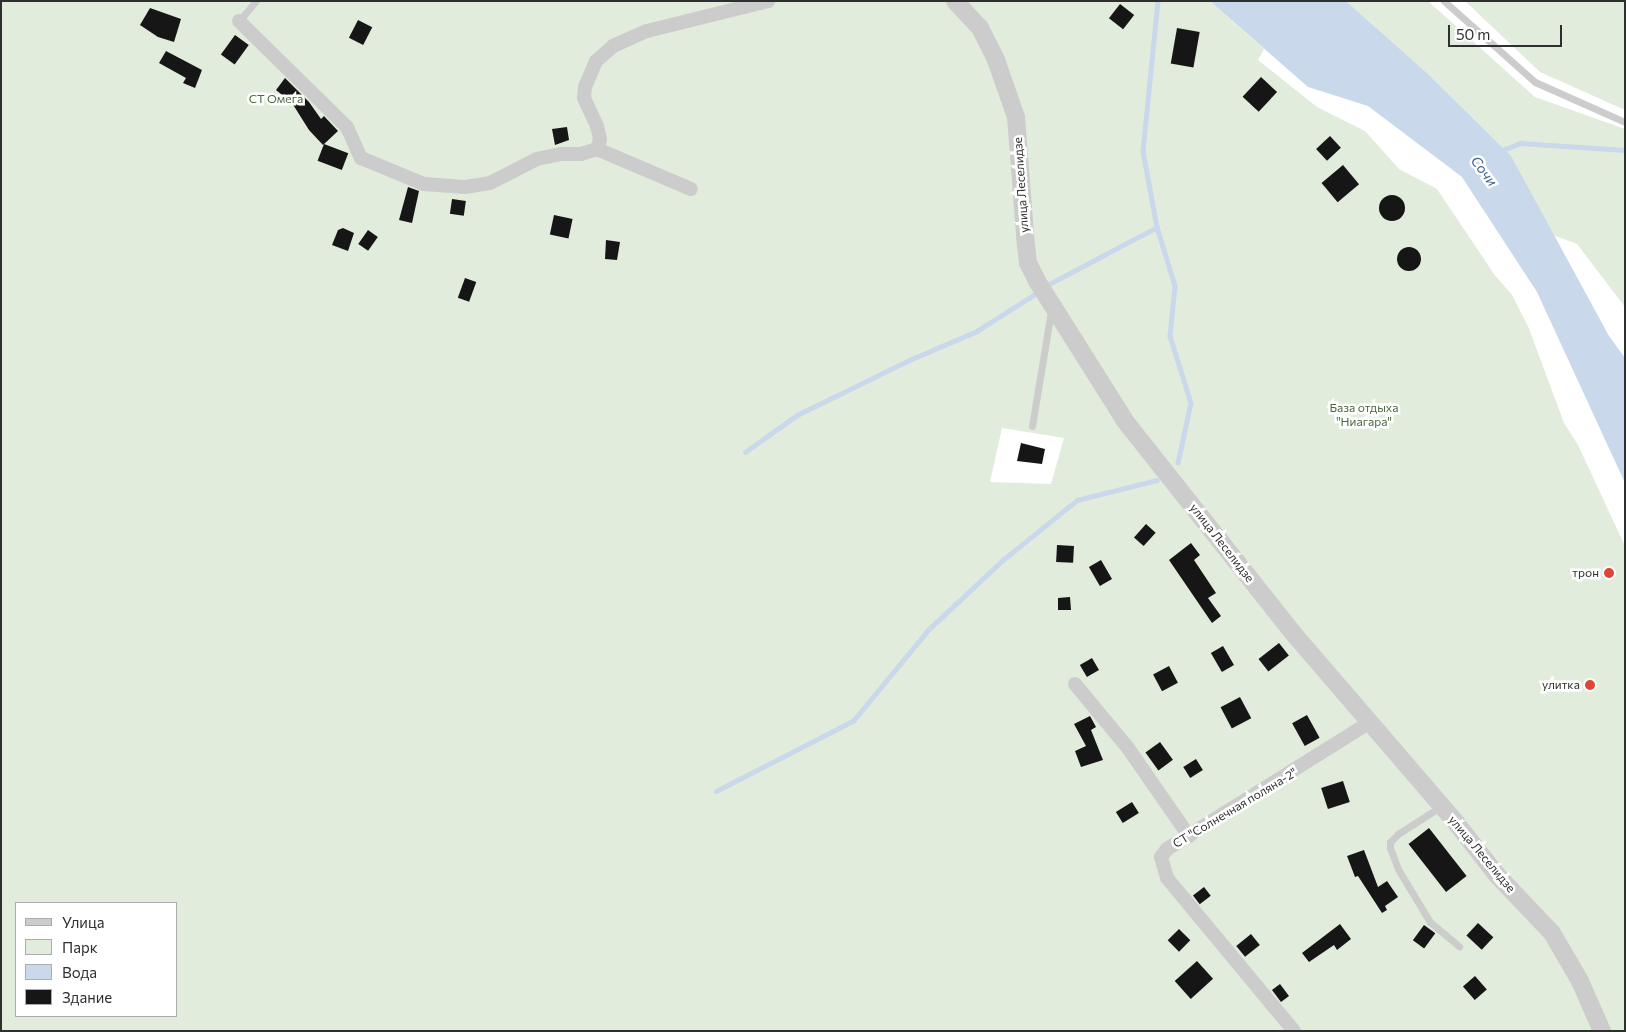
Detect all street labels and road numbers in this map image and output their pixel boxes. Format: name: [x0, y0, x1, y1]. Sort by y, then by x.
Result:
street label: улица Леселидзе: [1010, 137, 1032, 233]
street label: улица Леселидзе: [1187, 501, 1257, 585]
street label: СТ "Солнечная поляна-2": [1170, 765, 1300, 851]
street label: улица Леселидзе: [1446, 813, 1518, 895]

